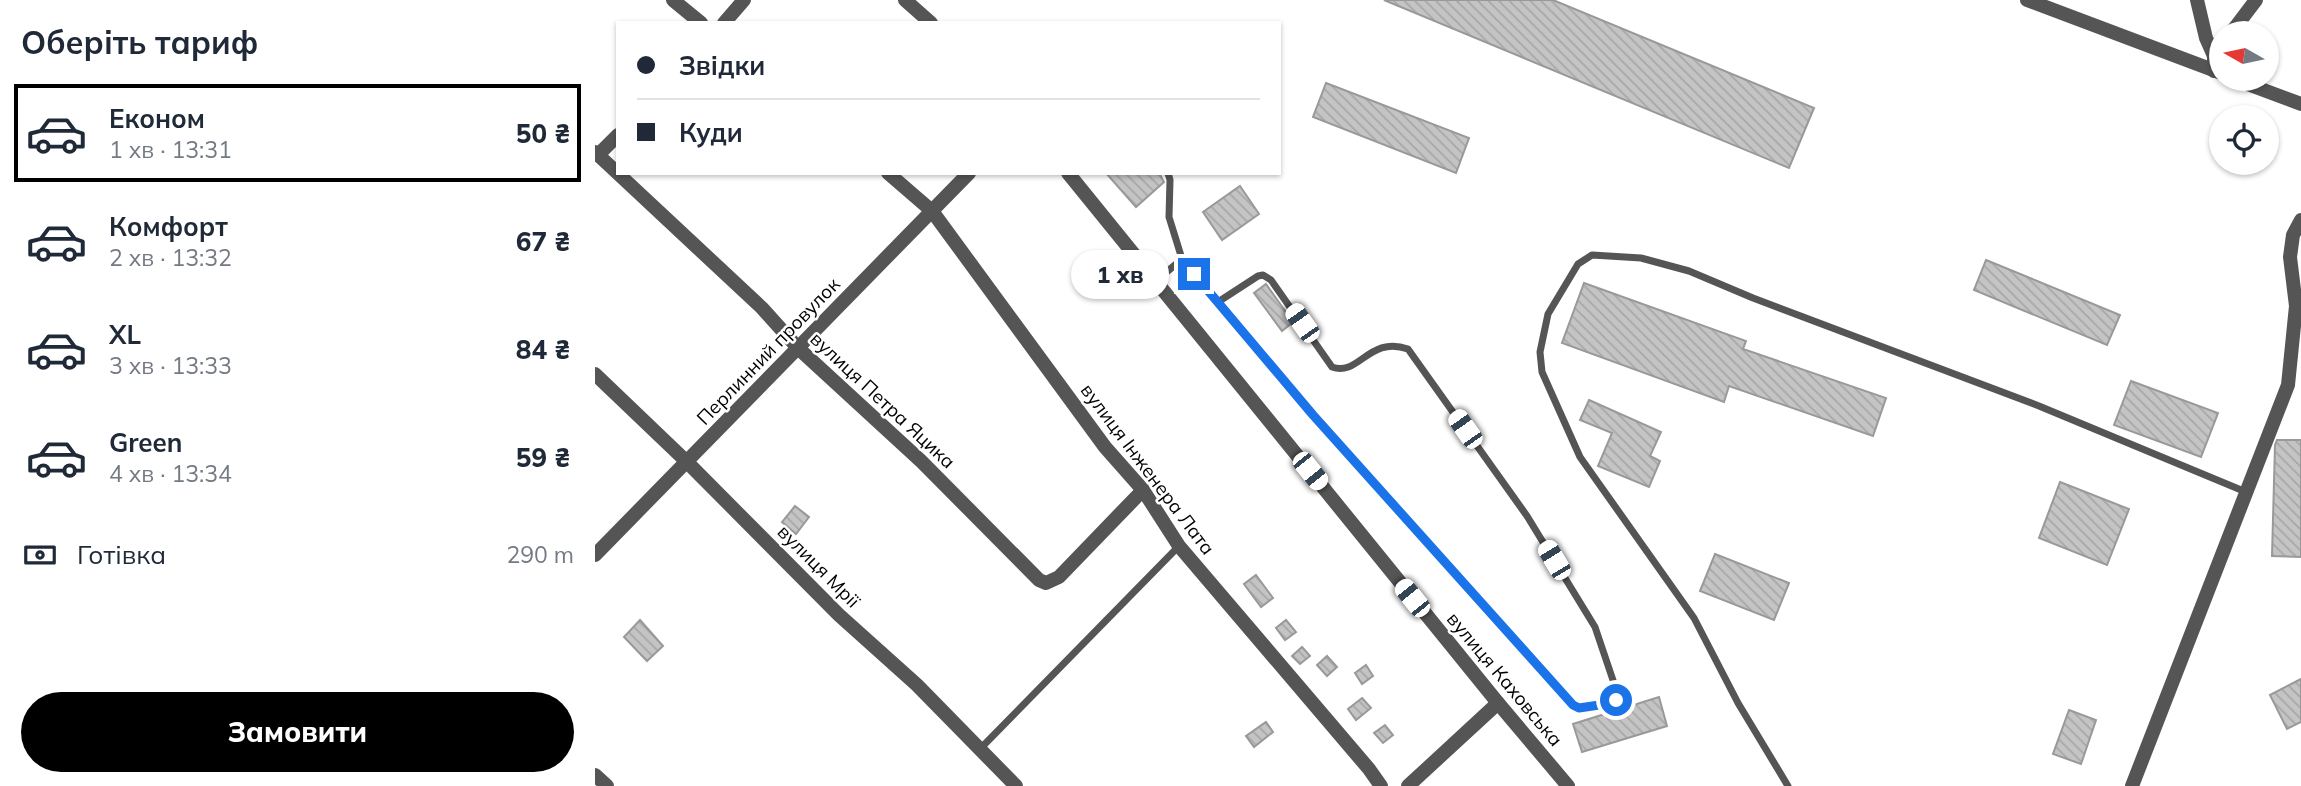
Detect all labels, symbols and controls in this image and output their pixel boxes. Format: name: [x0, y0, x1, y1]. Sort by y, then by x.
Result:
north arrow: [2209, 21, 2279, 91]
map controls: [2209, 21, 2279, 175]
text: Оберіть тариф: [21, 22, 258, 62]
text: Звідки: [679, 49, 765, 82]
icon: car: [25, 102, 88, 165]
text: Економ: [109, 102, 205, 135]
button: locate: [2209, 105, 2279, 175]
text: Куди: [679, 116, 743, 149]
text: 50 ₴: [516, 117, 570, 150]
text: 1 хв · 13:31: [109, 135, 232, 164]
icon: car: [25, 210, 88, 273]
text: Комфорт: [109, 210, 228, 243]
text: 67 ₴: [516, 225, 570, 258]
text: 2 хв · 13:32: [109, 243, 232, 272]
callout: 1 хв: [1071, 250, 1169, 298]
route end: [1178, 258, 1210, 290]
text: 1 хв: [1096, 260, 1144, 289]
street label: Перлинний провулок: [691, 272, 845, 430]
car: [1282, 300, 1323, 346]
icon: car: [25, 318, 88, 381]
text: XL: [109, 318, 141, 351]
street label: вулиця Петра Яцика: [806, 327, 960, 473]
text: 84 ₴: [516, 333, 570, 366]
text: 3 хв · 13:33: [109, 351, 232, 380]
street label: вулиця Інженера Лата: [1076, 379, 1220, 559]
car: [1445, 406, 1486, 452]
icon: car: [25, 426, 88, 489]
text: Green: [109, 426, 182, 459]
text: 59 ₴: [516, 441, 570, 474]
car: [1289, 448, 1332, 494]
text: 4 хв · 13:34: [109, 459, 232, 488]
street label: вулиця Мрії: [773, 520, 866, 613]
icon: cash: [21, 536, 59, 574]
car: [1535, 537, 1574, 583]
text: Готівка: [77, 538, 166, 571]
text: 290 m: [506, 540, 574, 569]
car: [1391, 575, 1434, 621]
street label: вулиця Каховська: [1442, 607, 1568, 751]
route start: [1600, 684, 1632, 716]
button: Замовити: [21, 692, 574, 772]

